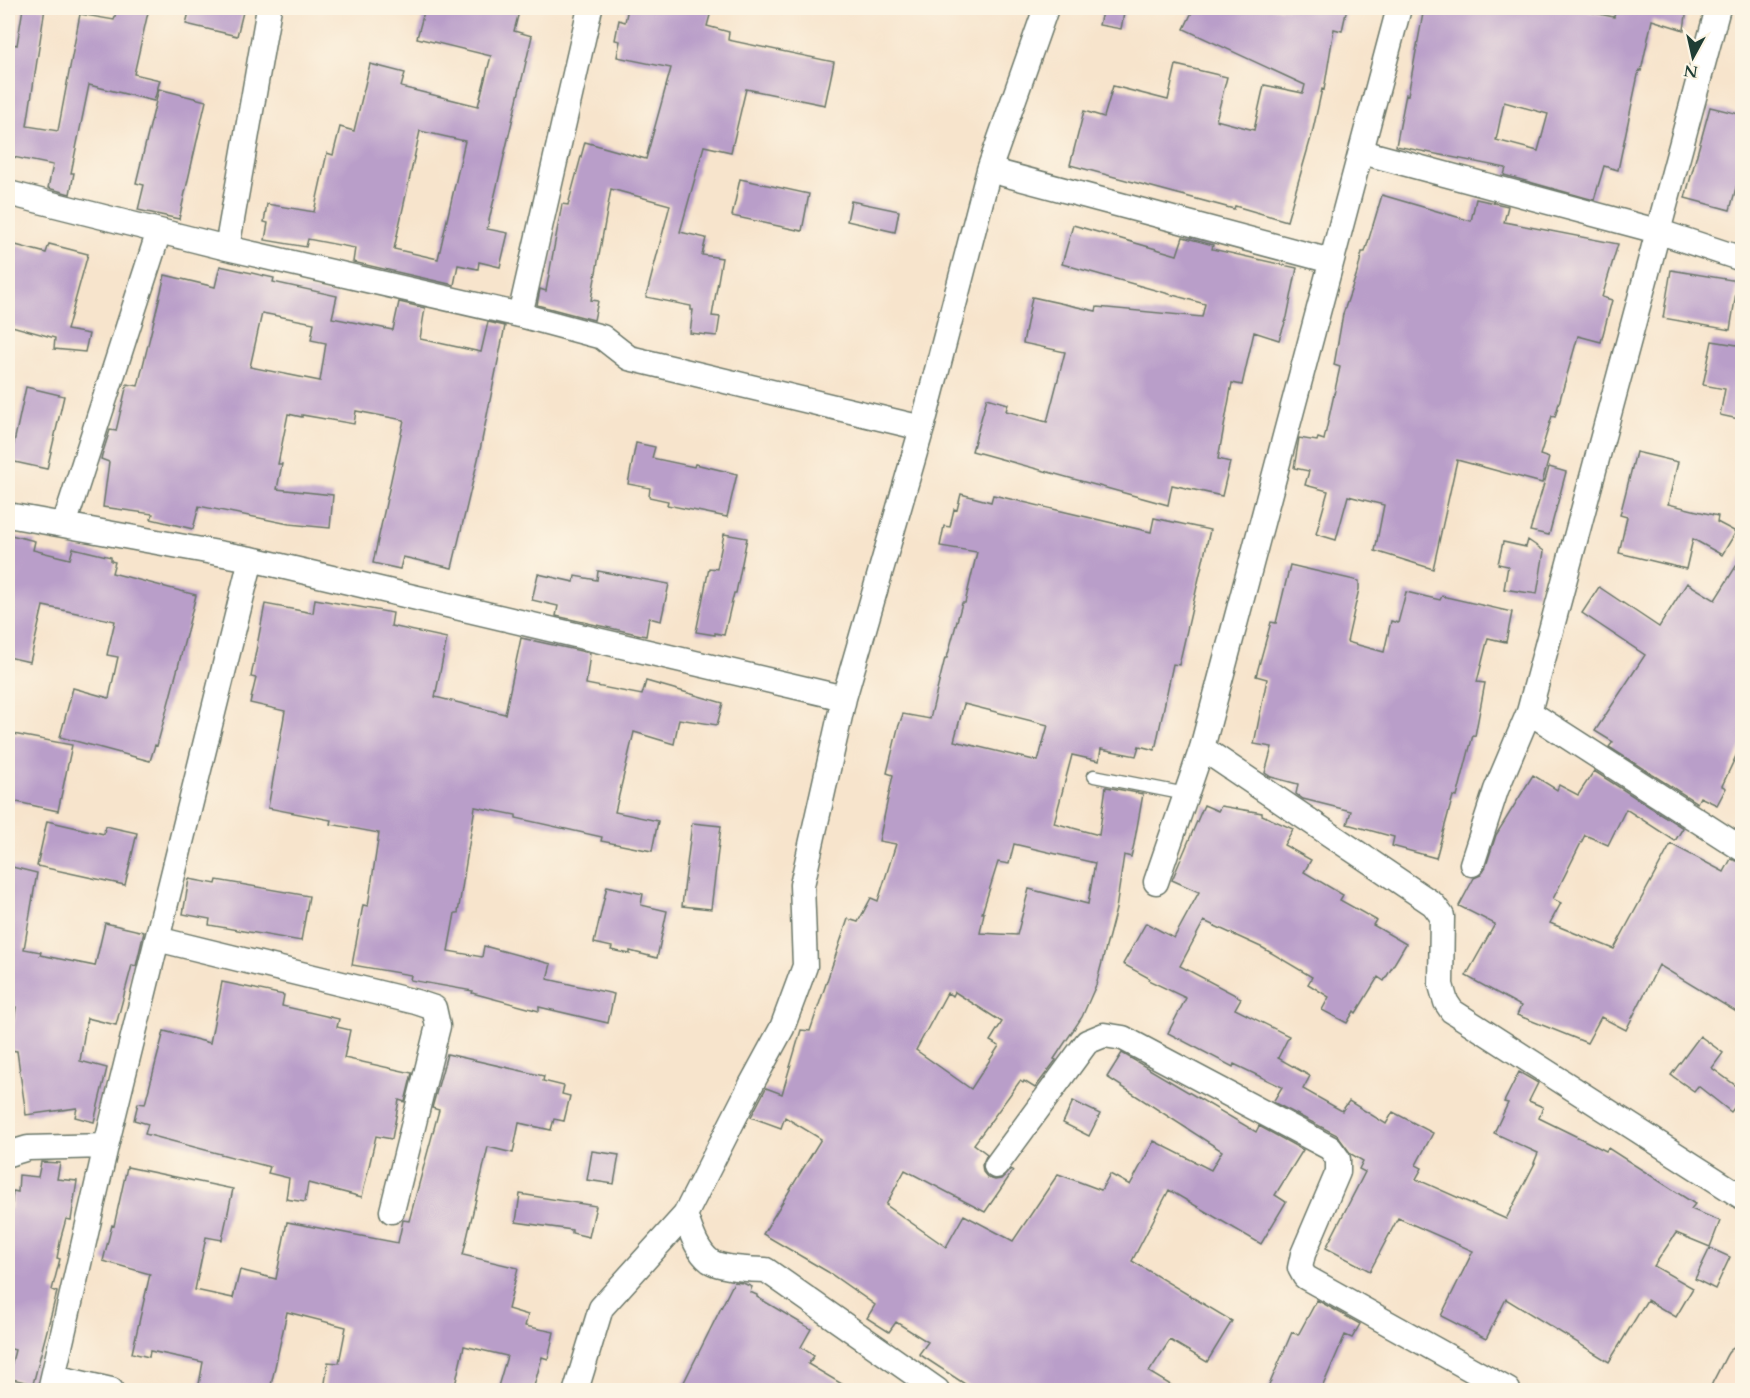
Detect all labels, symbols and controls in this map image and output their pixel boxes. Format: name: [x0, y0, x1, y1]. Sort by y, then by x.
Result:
north arrow: [1663, 27, 1723, 87]
text: N: [1683, 59, 1699, 83]

